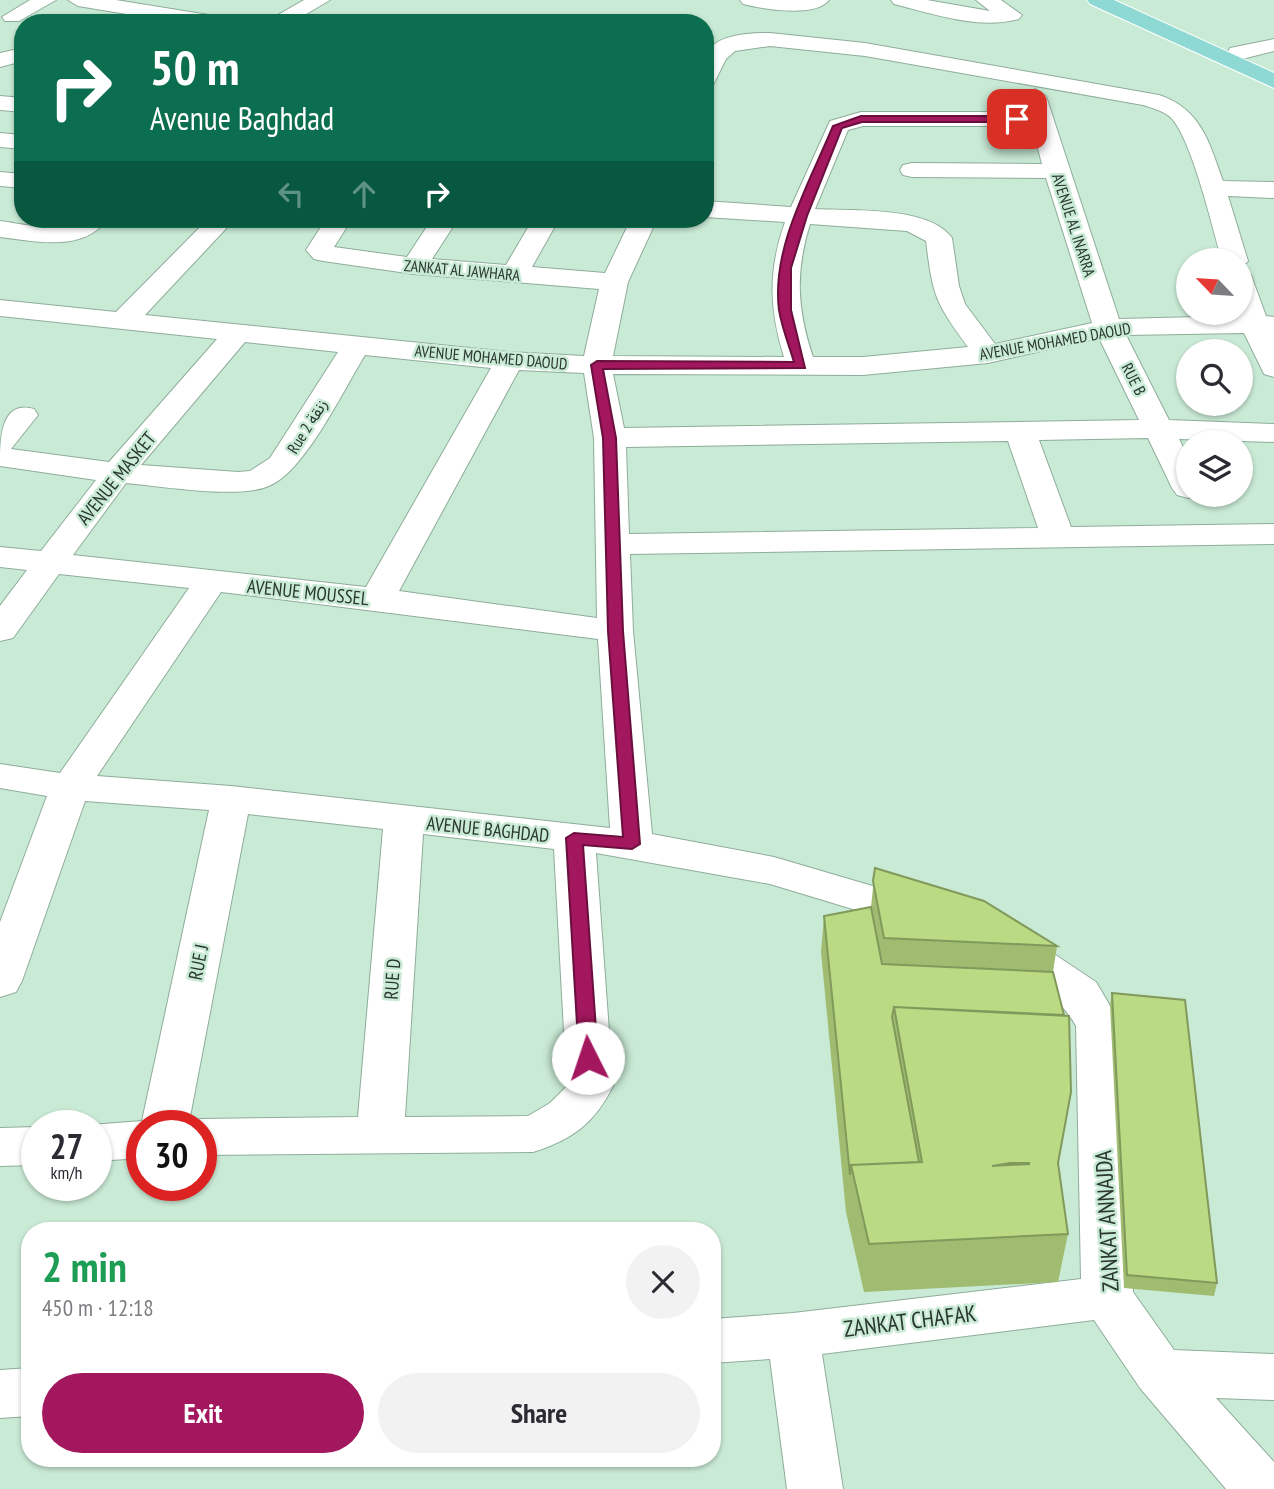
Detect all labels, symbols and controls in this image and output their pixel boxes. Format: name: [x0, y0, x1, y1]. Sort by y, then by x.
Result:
text: 50 m: [150, 35, 239, 99]
icon: right: [35, 42, 126, 133]
pin: [987, 89, 1047, 149]
text: Avenue Baghdad: [150, 97, 334, 139]
icon: arrive: [998, 100, 1036, 138]
street label: AVENUE AL INARRA: [1048, 171, 1100, 280]
icon: left: [272, 175, 310, 213]
icon: ahead: [345, 175, 383, 213]
icon: right: [418, 175, 456, 213]
north arrow: [1176, 248, 1253, 326]
map controls: [1176, 248, 1253, 507]
street label: ZANKAT AL JAWHARA: [403, 255, 521, 285]
street label: AVENUE MOHAMED DAOUD: [978, 318, 1132, 364]
button: search: [1176, 339, 1253, 416]
street label: AVENUE MOHAMED DAOUD: [414, 340, 568, 374]
street label: RUE B: [1117, 359, 1151, 399]
street label: Rue 2 زنقة: [282, 395, 332, 457]
street label: AVENUE MASKET: [71, 426, 161, 529]
button: layers: [1176, 430, 1253, 507]
street label: AVENUE MOUSSEL: [246, 574, 370, 610]
street label: AVENUE BAGHDAD: [426, 811, 550, 847]
street label: RUE J: [183, 942, 213, 982]
street label: RUE D: [379, 958, 405, 1000]
position arrow: [551, 1021, 625, 1095]
speed limit sign: 30: [126, 1110, 217, 1201]
text: 27: [50, 1123, 83, 1169]
street label: ZANKAT ANNAJDA: [1088, 1149, 1125, 1293]
text: km/h: [51, 1161, 82, 1184]
text: 2 min: [42, 1239, 127, 1294]
button: close: [626, 1245, 700, 1319]
text: 450 m · 12:18: [42, 1293, 154, 1322]
street label: ZANKAT CHAFAK: [842, 1298, 978, 1343]
button: Exit: [42, 1373, 364, 1453]
button: Share: [378, 1373, 700, 1453]

